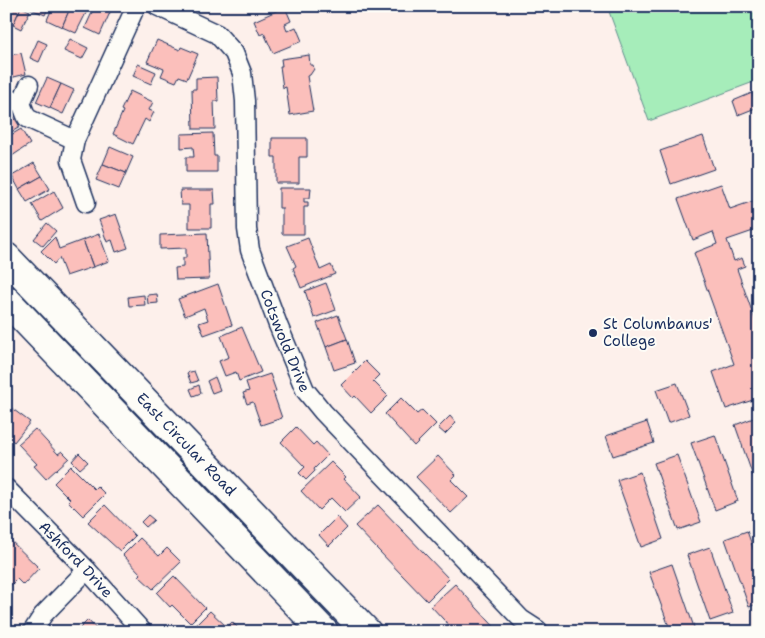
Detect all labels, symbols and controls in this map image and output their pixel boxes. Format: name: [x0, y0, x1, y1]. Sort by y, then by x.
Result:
street label: Cotswold Drive: [256, 287, 315, 395]
place label: St Columbanus' College: [603, 314, 713, 351]
marker: St Columbanus' College: [587, 327, 599, 339]
street label: East Circular Road: [132, 388, 241, 501]
street label: Ashford Drive: [34, 517, 117, 602]

